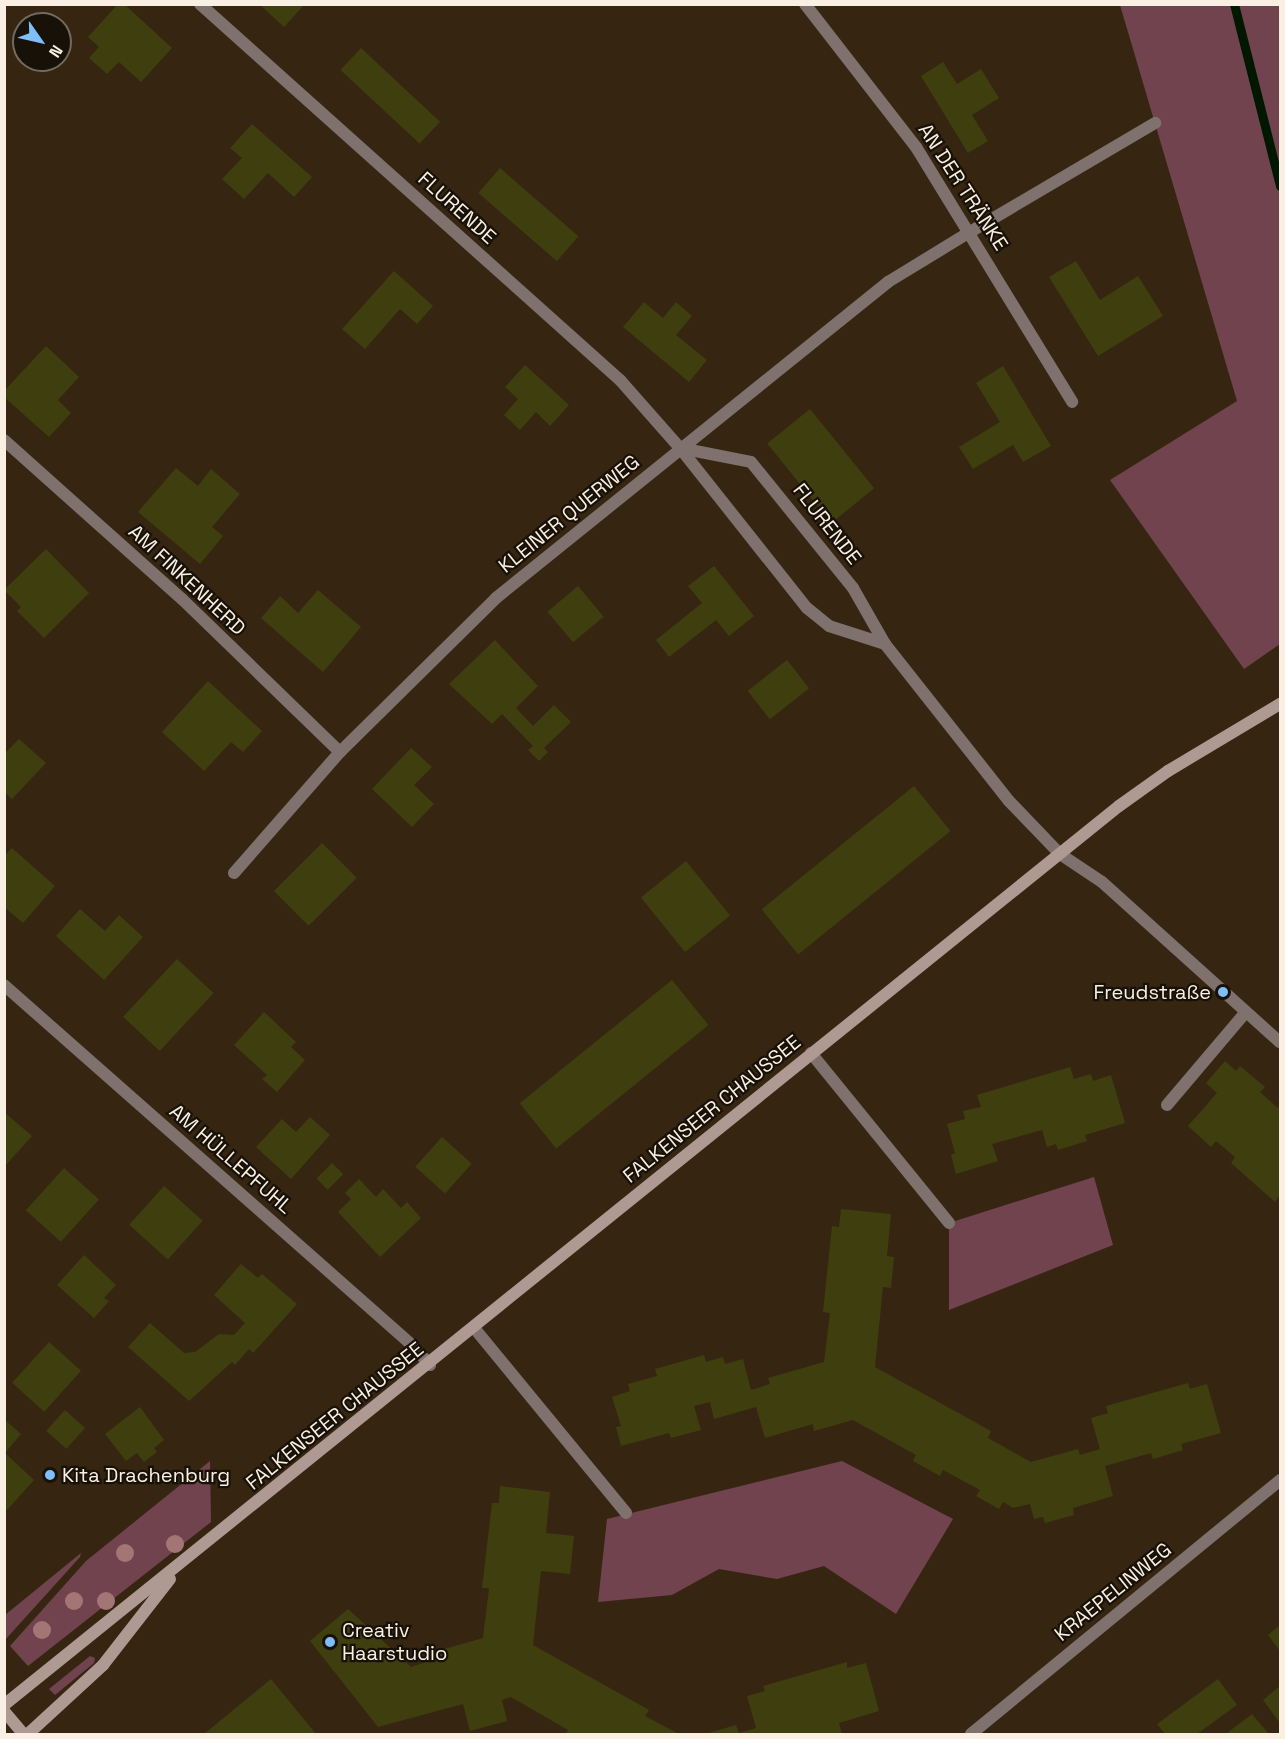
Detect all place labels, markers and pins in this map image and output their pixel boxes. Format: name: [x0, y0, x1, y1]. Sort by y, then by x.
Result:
place label: Freudstraße: [1093, 980, 1211, 1004]
marker: Freudstraße: [1216, 985, 1230, 999]
place label: Kita Drachenburg: [62, 1463, 230, 1487]
marker: Kita Drachenburg: [43, 1468, 57, 1482]
place label: Creativ Haarstudio: [342, 1618, 447, 1665]
marker: Creativ Haarstudio: [323, 1635, 337, 1649]

